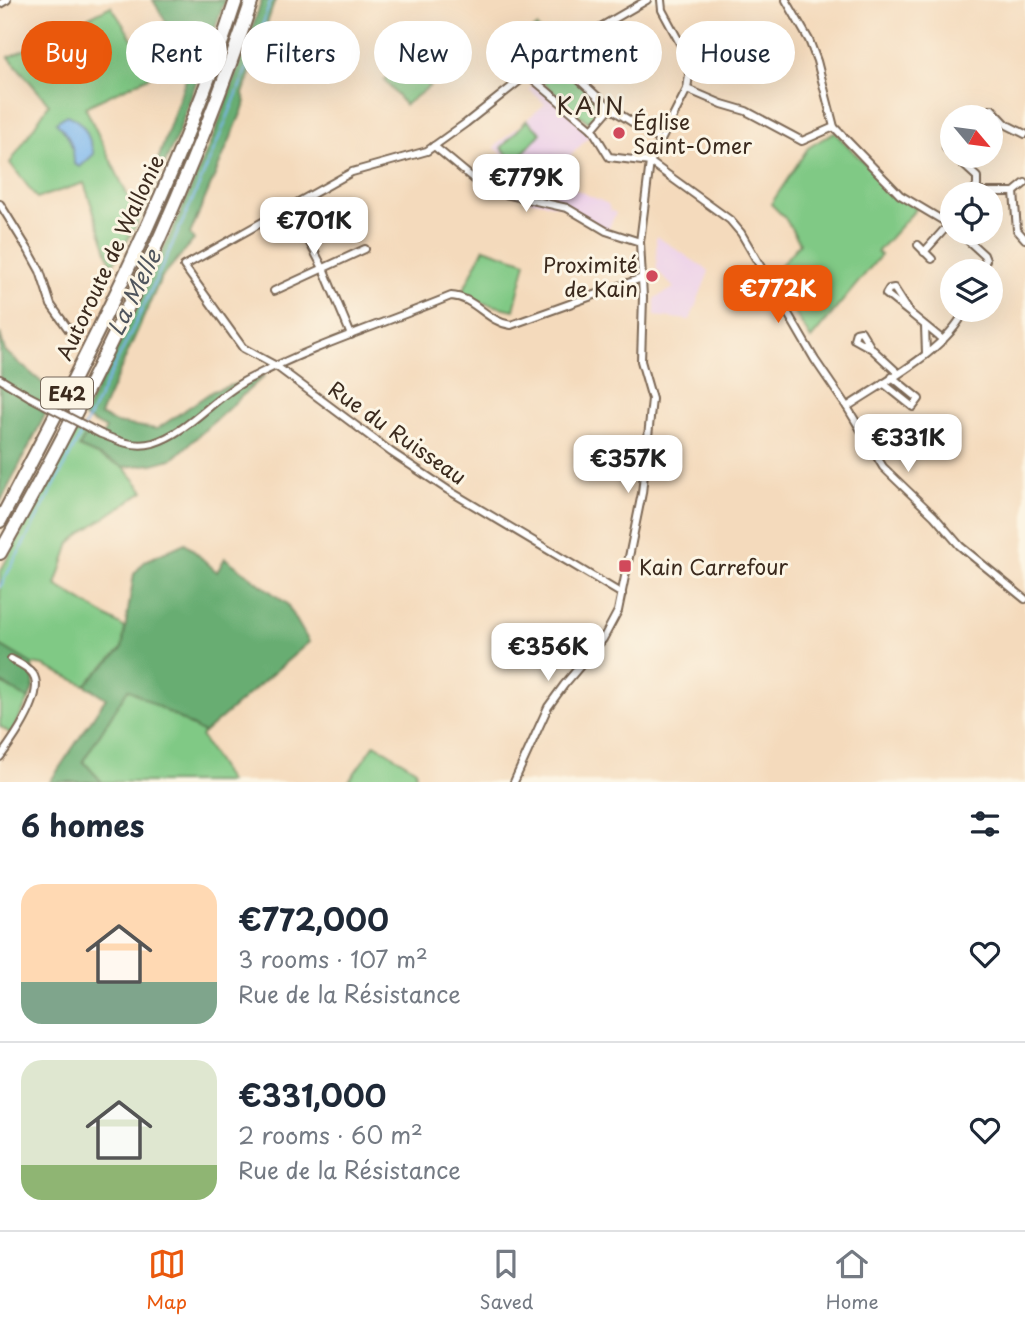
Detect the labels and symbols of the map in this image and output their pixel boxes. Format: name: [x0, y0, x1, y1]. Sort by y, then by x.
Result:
district label: KAIN: [556, 87, 626, 123]
place label: Église Saint-Omer: [633, 105, 752, 161]
north arrow: [940, 105, 1003, 168]
marker: Église Saint-Omer: [611, 125, 627, 141]
street label: Autoroute de Wallonie: [47, 149, 171, 365]
pin: €779K: [477, 154, 575, 214]
pin: €701K: [265, 198, 363, 257]
water label: La Melle: [97, 242, 170, 341]
place label: Proximité de Kain: [543, 248, 638, 304]
pin: €772K: [729, 266, 827, 325]
marker: Proximité de Kain: [644, 268, 660, 284]
street label: Rue du Ruisseau: [322, 372, 474, 492]
road number: E42: [41, 378, 93, 408]
pin: €331K: [859, 414, 957, 474]
pin: €357K: [579, 435, 677, 495]
place label: Kain Carrefour: [639, 550, 788, 582]
marker: Kain Carrefour: [617, 558, 633, 574]
pin: €356K: [499, 624, 597, 683]

